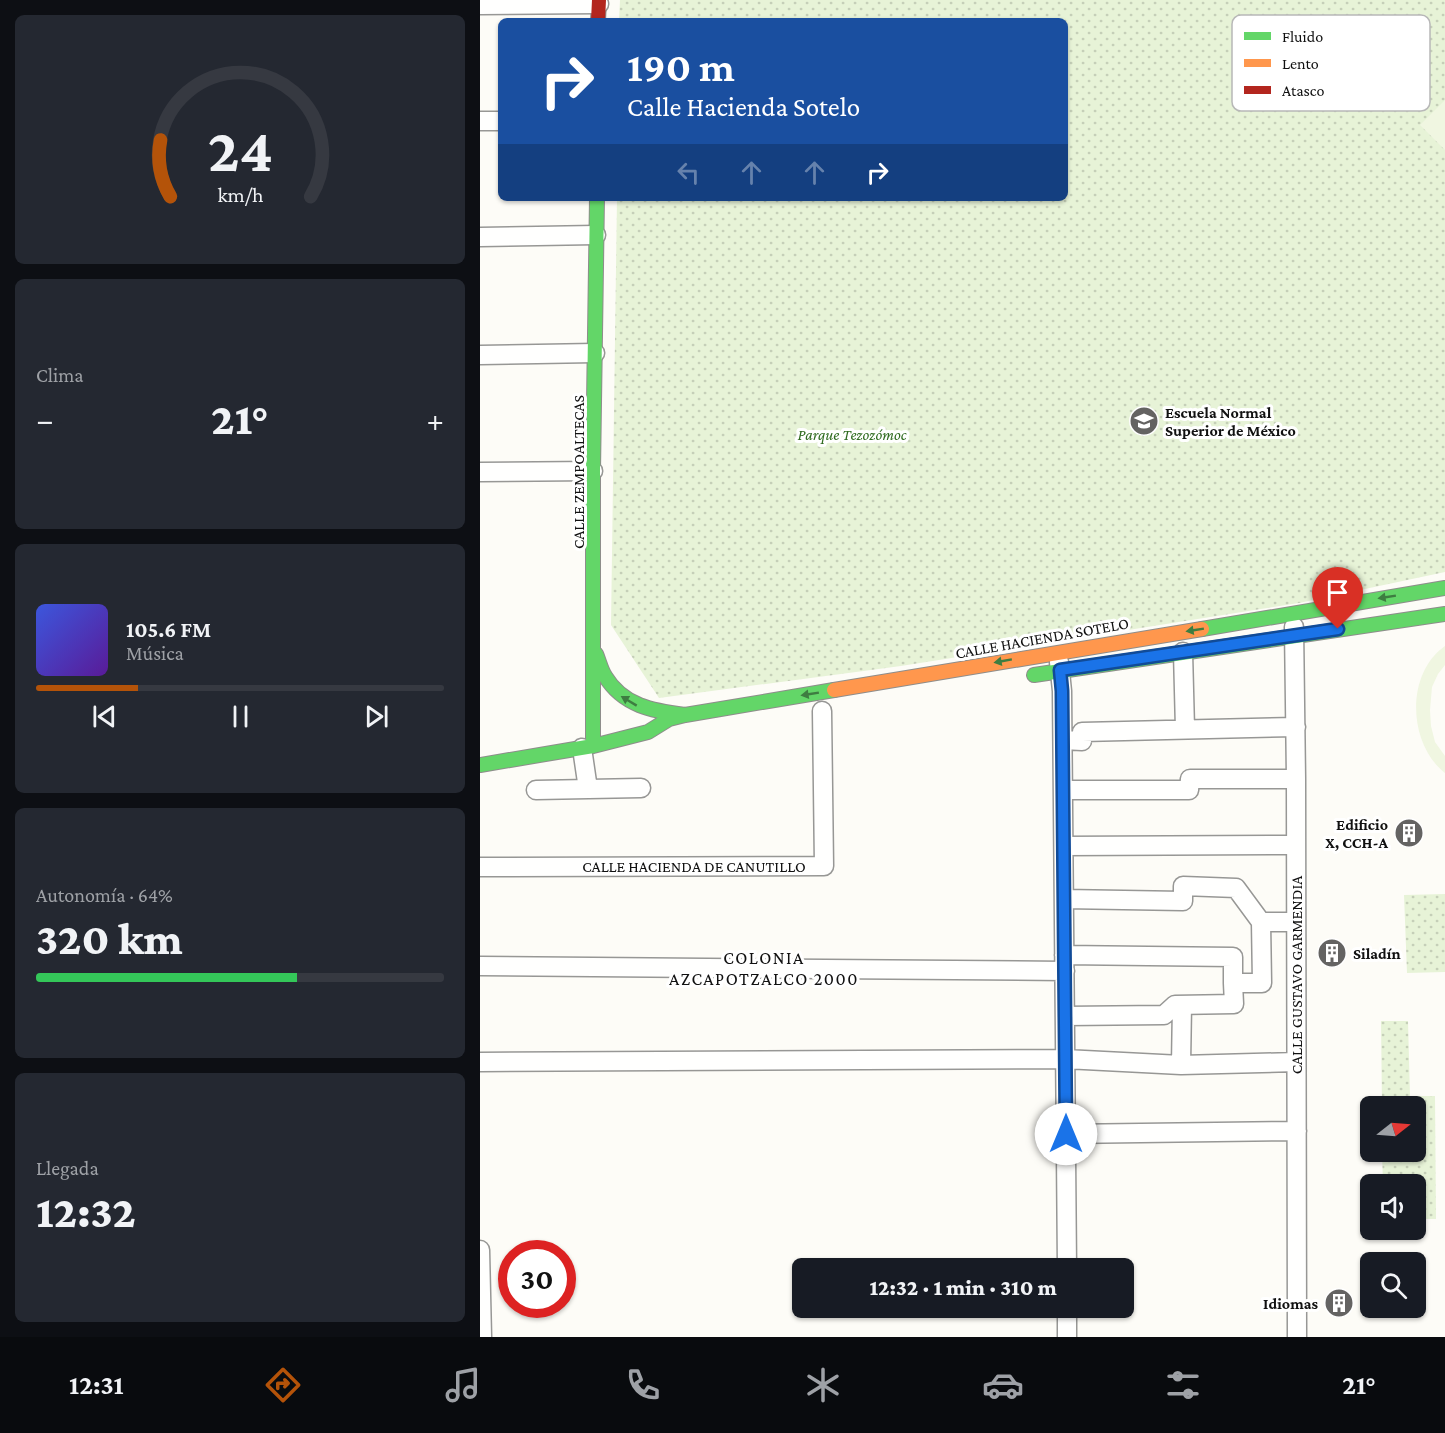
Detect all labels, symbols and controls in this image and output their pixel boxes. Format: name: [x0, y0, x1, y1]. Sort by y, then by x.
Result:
legend: [1232, 15, 1430, 111]
text: Fluido: [1282, 28, 1323, 45]
icon: right: [528, 42, 606, 120]
text: 190 m: [627, 43, 735, 90]
text: Lento: [1282, 55, 1319, 72]
text: Atasco: [1282, 82, 1324, 99]
text: Calle Hacienda Sotelo: [627, 92, 860, 122]
text: 24: [207, 115, 273, 184]
icon: left: [672, 156, 705, 189]
icon: ahead: [735, 156, 768, 189]
icon: ahead: [798, 156, 831, 189]
icon: right: [861, 156, 894, 189]
text: km/h: [217, 183, 264, 207]
text: Clima: [36, 364, 84, 386]
text: 21°: [211, 394, 269, 444]
street label: CALLE ZEMPOALTECAS: [570, 395, 587, 549]
text: −: [36, 401, 53, 438]
text: +: [427, 401, 444, 438]
place label: Escuela Normal Superior de México: [1165, 404, 1296, 439]
school or university icon: Escuela Normal Superior de México: [1128, 405, 1160, 437]
park label: Parque Tezozómoc: [798, 426, 907, 444]
pin: [1312, 567, 1363, 629]
icon: arrive: [1321, 576, 1354, 609]
one-way arrow: [1378, 593, 1397, 602]
street label: CALLE HACIENDA SOTELO: [954, 614, 1130, 662]
text: 105.6 FM: [126, 617, 211, 642]
one-way arrow: [1185, 626, 1204, 635]
text: Música: [126, 642, 184, 664]
one-way arrow: [993, 657, 1012, 666]
one-way arrow: [801, 690, 820, 699]
one-way arrow: [621, 695, 638, 706]
icon: previous: [88, 700, 121, 733]
icon: pause: [224, 700, 257, 733]
icon: next: [360, 700, 393, 733]
place label: Edificio X, CCH-A: [1325, 816, 1388, 851]
building icon: Edificio X, CCH-A: [1393, 817, 1425, 849]
street label: CALLE HACIENDA DE CANUTILLO: [582, 858, 806, 875]
street label: CALLE GUSTAVO GARMENDIA: [1288, 875, 1305, 1074]
text: Autonomía · 64%: [36, 884, 173, 906]
text: 320 km: [36, 914, 183, 964]
building icon: Siladín: [1316, 937, 1348, 969]
place label: Siladín: [1353, 945, 1401, 962]
district label: COLONIA AZCAPOTZALCO 2000: [669, 948, 859, 989]
north arrow: [1360, 1096, 1426, 1162]
map controls: [1360, 1096, 1426, 1318]
position arrow: [1034, 1102, 1098, 1166]
text: Llegada: [36, 1157, 99, 1179]
button: sound: [1360, 1174, 1426, 1240]
text: 12:32: [36, 1187, 136, 1237]
speed limit sign: 30: [498, 1240, 576, 1318]
button: search: [1360, 1252, 1426, 1318]
text: 12:32 · 1 min · 310 m: [869, 1275, 1057, 1300]
building icon: Idiomas: [1323, 1287, 1355, 1319]
place label: Idiomas: [1263, 1295, 1318, 1312]
icon: directions: [262, 1364, 304, 1406]
icon: music: [442, 1364, 484, 1406]
icon: phone: [622, 1364, 664, 1406]
icon: climate: [802, 1364, 844, 1406]
icon: car: [982, 1364, 1024, 1406]
icon: filters: [1162, 1364, 1204, 1406]
text: 12:31: [69, 1370, 124, 1400]
text: 21°: [1342, 1370, 1376, 1400]

